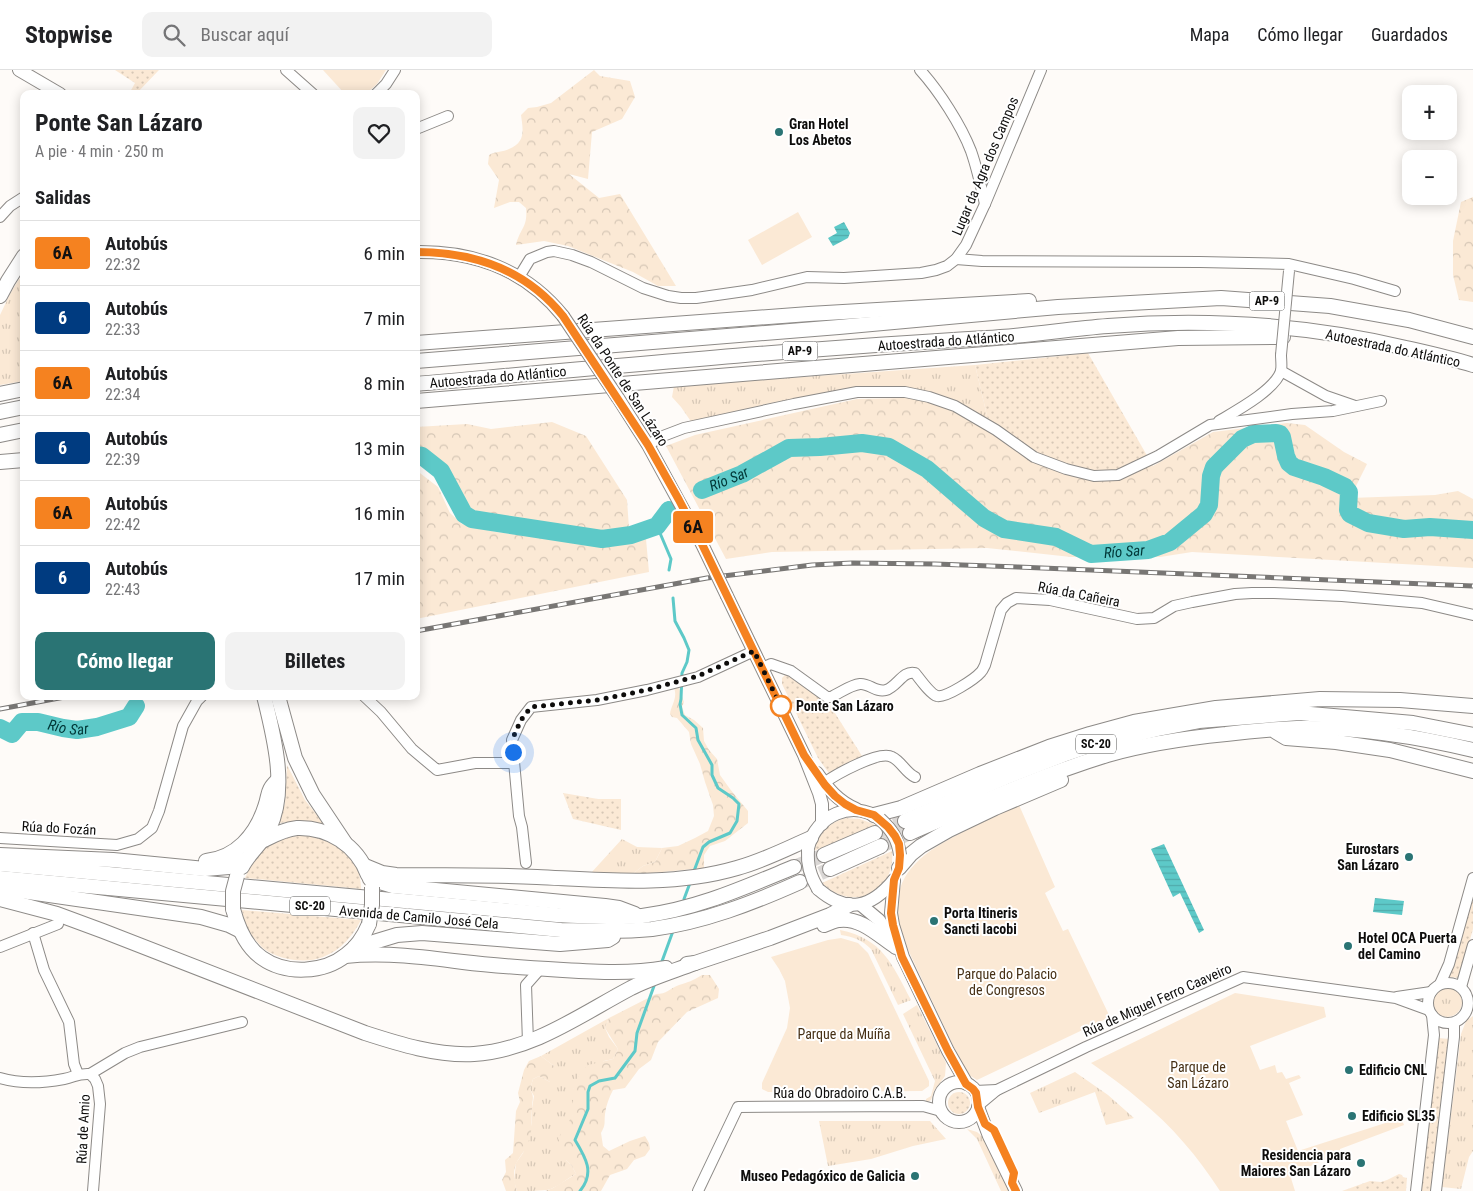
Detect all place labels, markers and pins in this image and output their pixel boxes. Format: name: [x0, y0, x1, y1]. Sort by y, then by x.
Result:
place label: Gran Hotel Los Abetos: [789, 116, 852, 148]
marker: Gran Hotel Los Abetos: [773, 126, 785, 138]
marker: Ponte San Lázaro: [770, 695, 792, 717]
place label: Ponte San Lázaro: [796, 698, 894, 714]
place label: Eurostars San Lázaro: [1337, 841, 1399, 873]
marker: Eurostars San Lázaro: [1403, 851, 1415, 863]
place label: Porta Itineris Sancti Iacobi: [944, 905, 1018, 937]
marker: Porta Itineris Sancti Iacobi: [928, 915, 940, 927]
place label: Hotel OCA Puerta del Camino: [1358, 930, 1457, 962]
marker: Hotel OCA Puerta del Camino: [1342, 940, 1354, 952]
place label: Edificio CNL: [1359, 1062, 1428, 1078]
marker: Edificio CNL: [1343, 1064, 1355, 1076]
place label: Edificio SL35: [1362, 1108, 1435, 1124]
marker: Edificio SL35: [1346, 1110, 1358, 1122]
place label: Residencia para Maiores San Lázaro: [1241, 1147, 1351, 1179]
marker: Residencia para Maiores San Lázaro: [1355, 1157, 1367, 1169]
place label: Museo Pedagóxico de Galicia: [741, 1168, 905, 1184]
marker: Museo Pedagóxico de Galicia: [909, 1170, 921, 1182]

